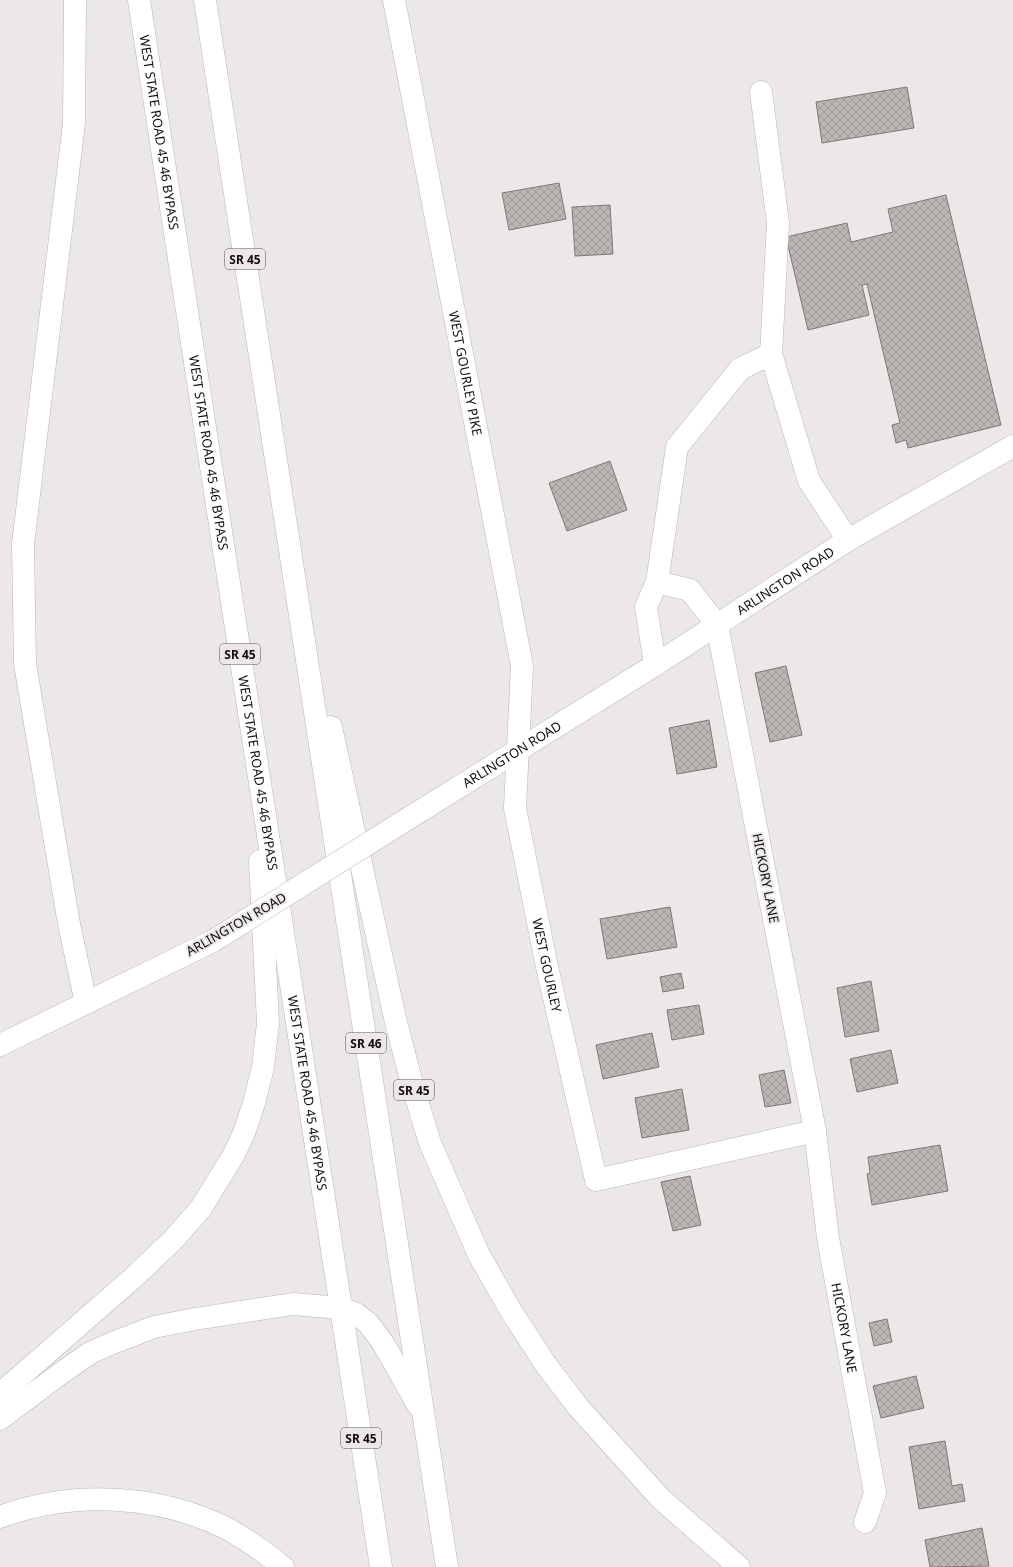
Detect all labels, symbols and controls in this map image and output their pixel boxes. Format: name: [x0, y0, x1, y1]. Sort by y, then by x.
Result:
street label: WEST STATE ROAD 45 46 BYPASS: [136, 34, 183, 231]
road number: SR 45: [225, 249, 265, 269]
street label: WEST GOURLEY PIKE: [445, 309, 487, 437]
street label: WEST STATE ROAD 45 46 BYPASS: [185, 354, 233, 551]
street label: ARLINGTON ROAD: [733, 542, 838, 619]
road number: SR 45: [220, 644, 260, 664]
street label: WEST STATE ROAD 45 46 BYPASS: [234, 674, 282, 872]
street label: ARLINGTON ROAD: [459, 717, 565, 792]
street label: HICKORY LANE: [748, 831, 784, 925]
street label: ARLINGTON ROAD: [183, 888, 289, 960]
street label: WEST GOURLEY: [528, 917, 566, 1015]
street label: WEST STATE ROAD 45 46 BYPASS: [284, 994, 332, 1192]
road number: SR 46: [346, 1033, 386, 1053]
road number: SR 45: [394, 1080, 434, 1100]
street label: HICKORY LANE: [827, 1281, 862, 1374]
road number: SR 45: [341, 1428, 381, 1448]

